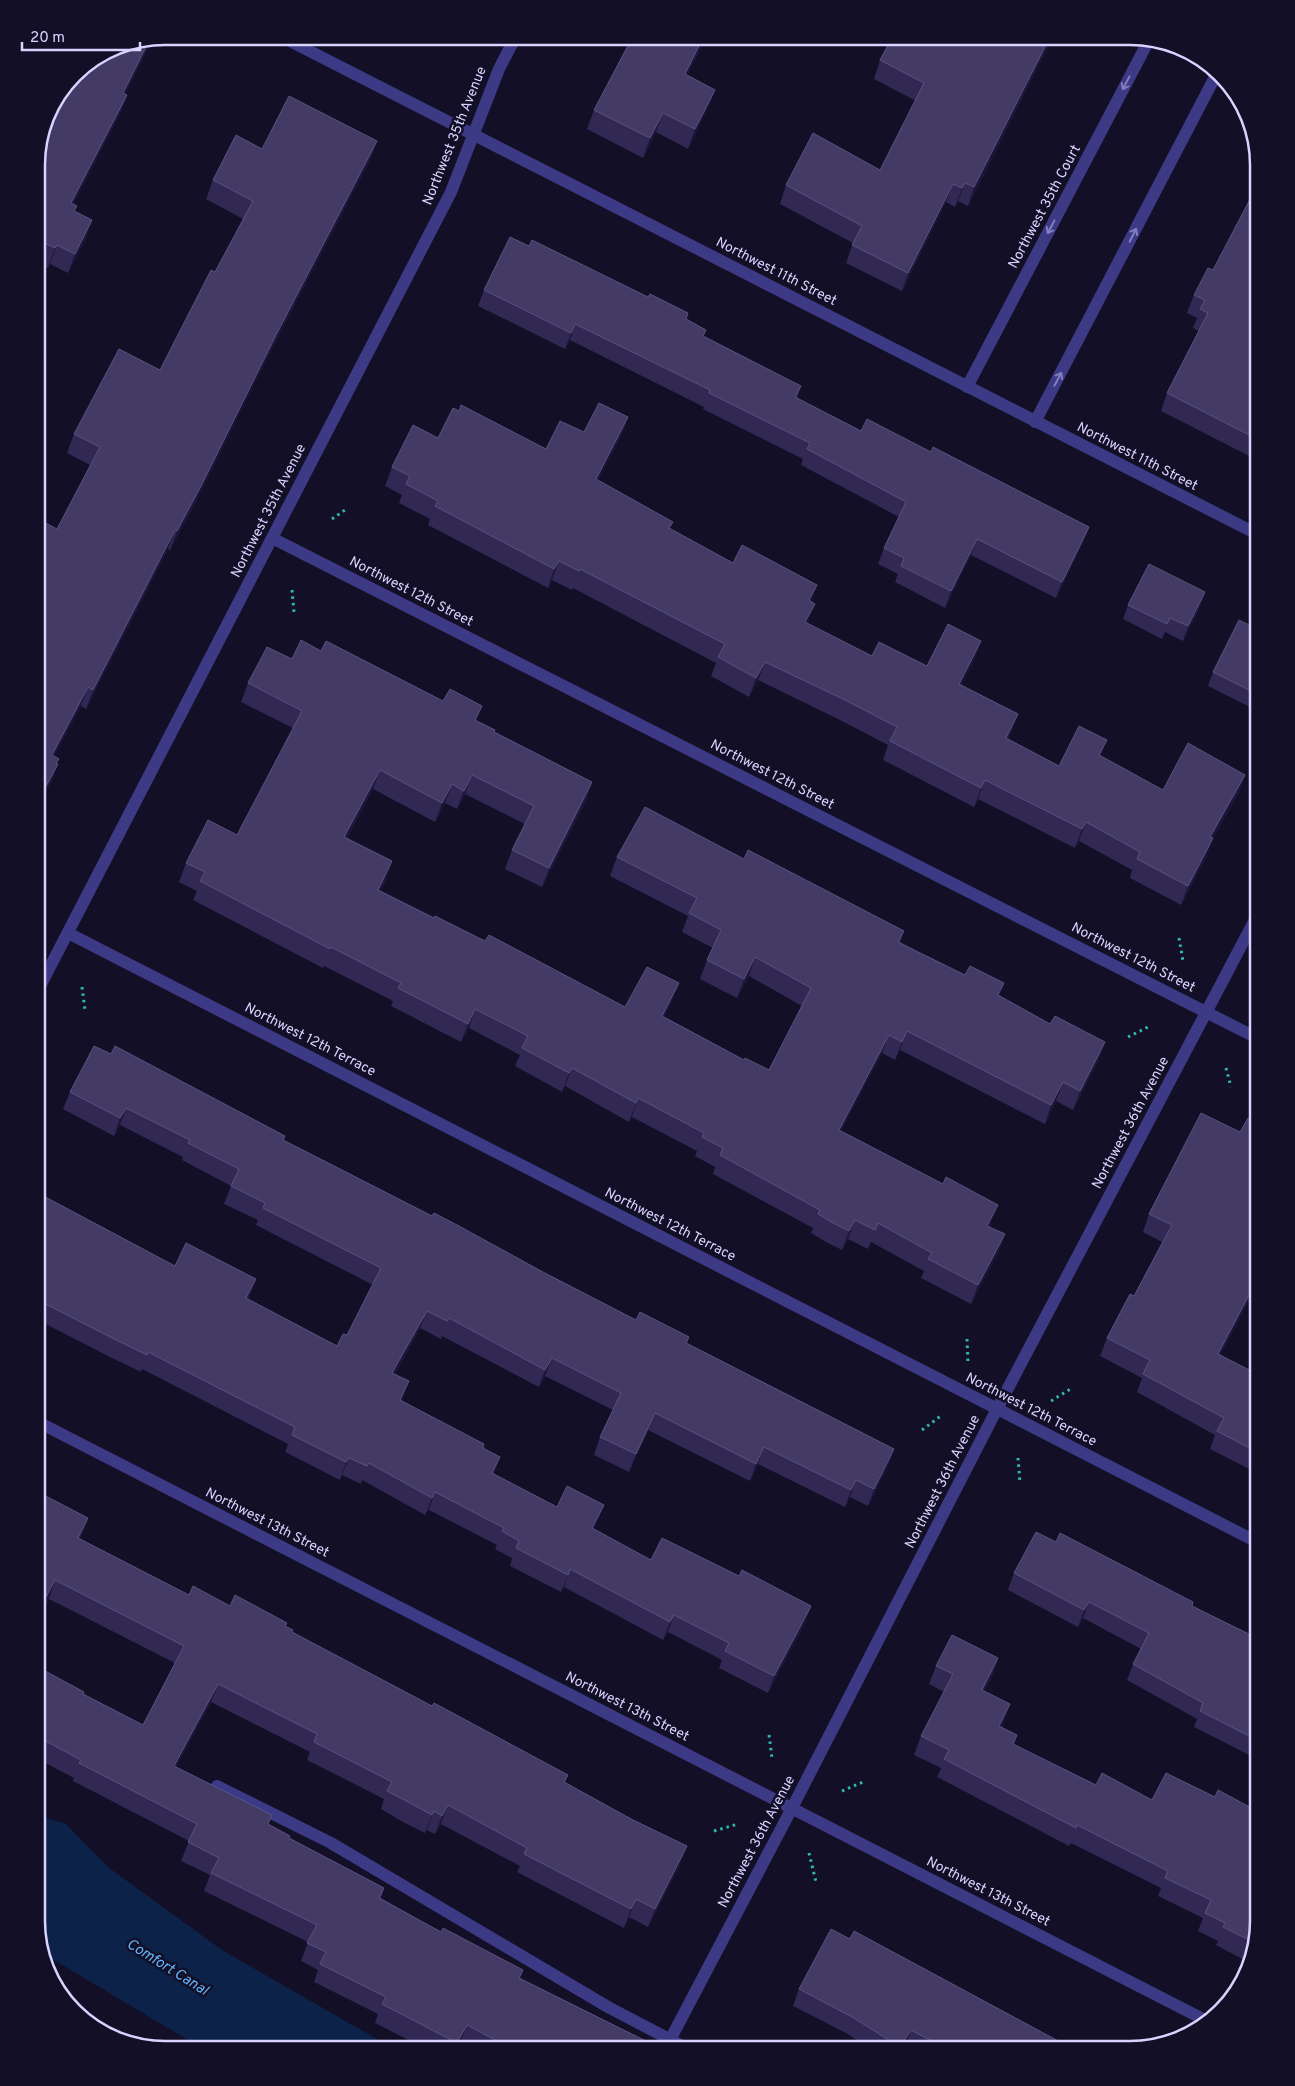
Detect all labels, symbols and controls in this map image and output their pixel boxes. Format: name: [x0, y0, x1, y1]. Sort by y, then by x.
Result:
scale bar: [22, 20, 140, 52]
text: 20 m: [30, 29, 65, 48]
street label: Northwest 35th Avenue: [419, 64, 491, 208]
one-way arrow: [1121, 76, 1131, 91]
street label: Northwest 35th Court: [1005, 142, 1085, 272]
one-way arrow: [1046, 220, 1056, 235]
one-way arrow: [1129, 228, 1138, 243]
street label: Northwest 11th Street: [713, 234, 839, 310]
one-way arrow: [1054, 372, 1063, 387]
street label: Northwest 11th Street: [1074, 419, 1200, 495]
street label: Northwest 35th Avenue: [228, 441, 310, 581]
street label: Northwest 12th Street: [346, 553, 476, 631]
street label: Northwest 12th Street: [707, 736, 837, 814]
street label: Northwest 12th Street: [1068, 919, 1198, 997]
street label: Northwest 12th Terrace: [241, 999, 379, 1081]
street label: Northwest 36th Avenue: [1089, 1054, 1173, 1192]
street label: Northwest 12th Terrace: [601, 1184, 739, 1266]
street label: Northwest 12th Terrace: [962, 1369, 1100, 1451]
street label: Northwest 36th Avenue: [902, 1412, 984, 1552]
street label: Northwest 13th Street: [202, 1484, 332, 1562]
street label: Northwest 13th Street: [562, 1668, 692, 1746]
street label: Northwest 36th Avenue: [715, 1773, 799, 1911]
street label: Northwest 13th Street: [923, 1853, 1053, 1931]
water label: Comfort Canal: [123, 1935, 212, 2001]

